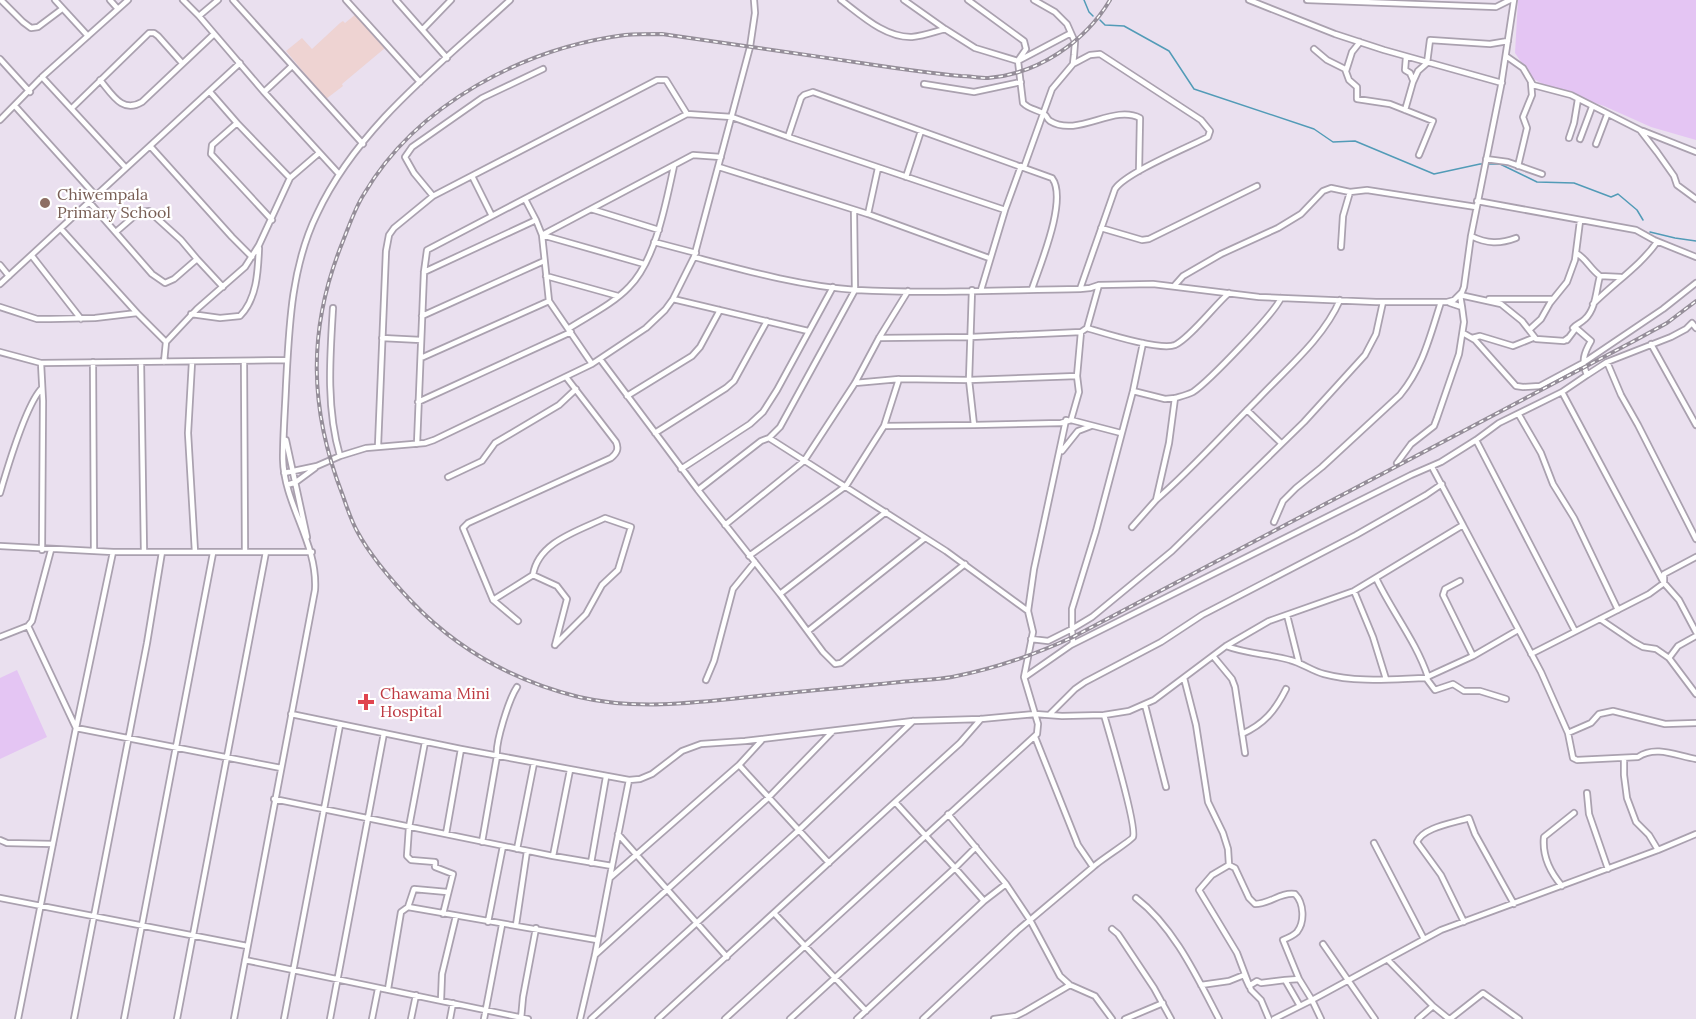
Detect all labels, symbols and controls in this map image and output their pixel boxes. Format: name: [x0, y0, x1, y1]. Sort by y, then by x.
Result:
place label: Chiwempala Primary School: [57, 184, 171, 222]
marker: Chiwempala Primary School: [38, 196, 52, 210]
place label: Chawama Mini Hospital: [380, 683, 490, 721]
marker: Chawama Mini Hospital: [357, 693, 375, 711]

